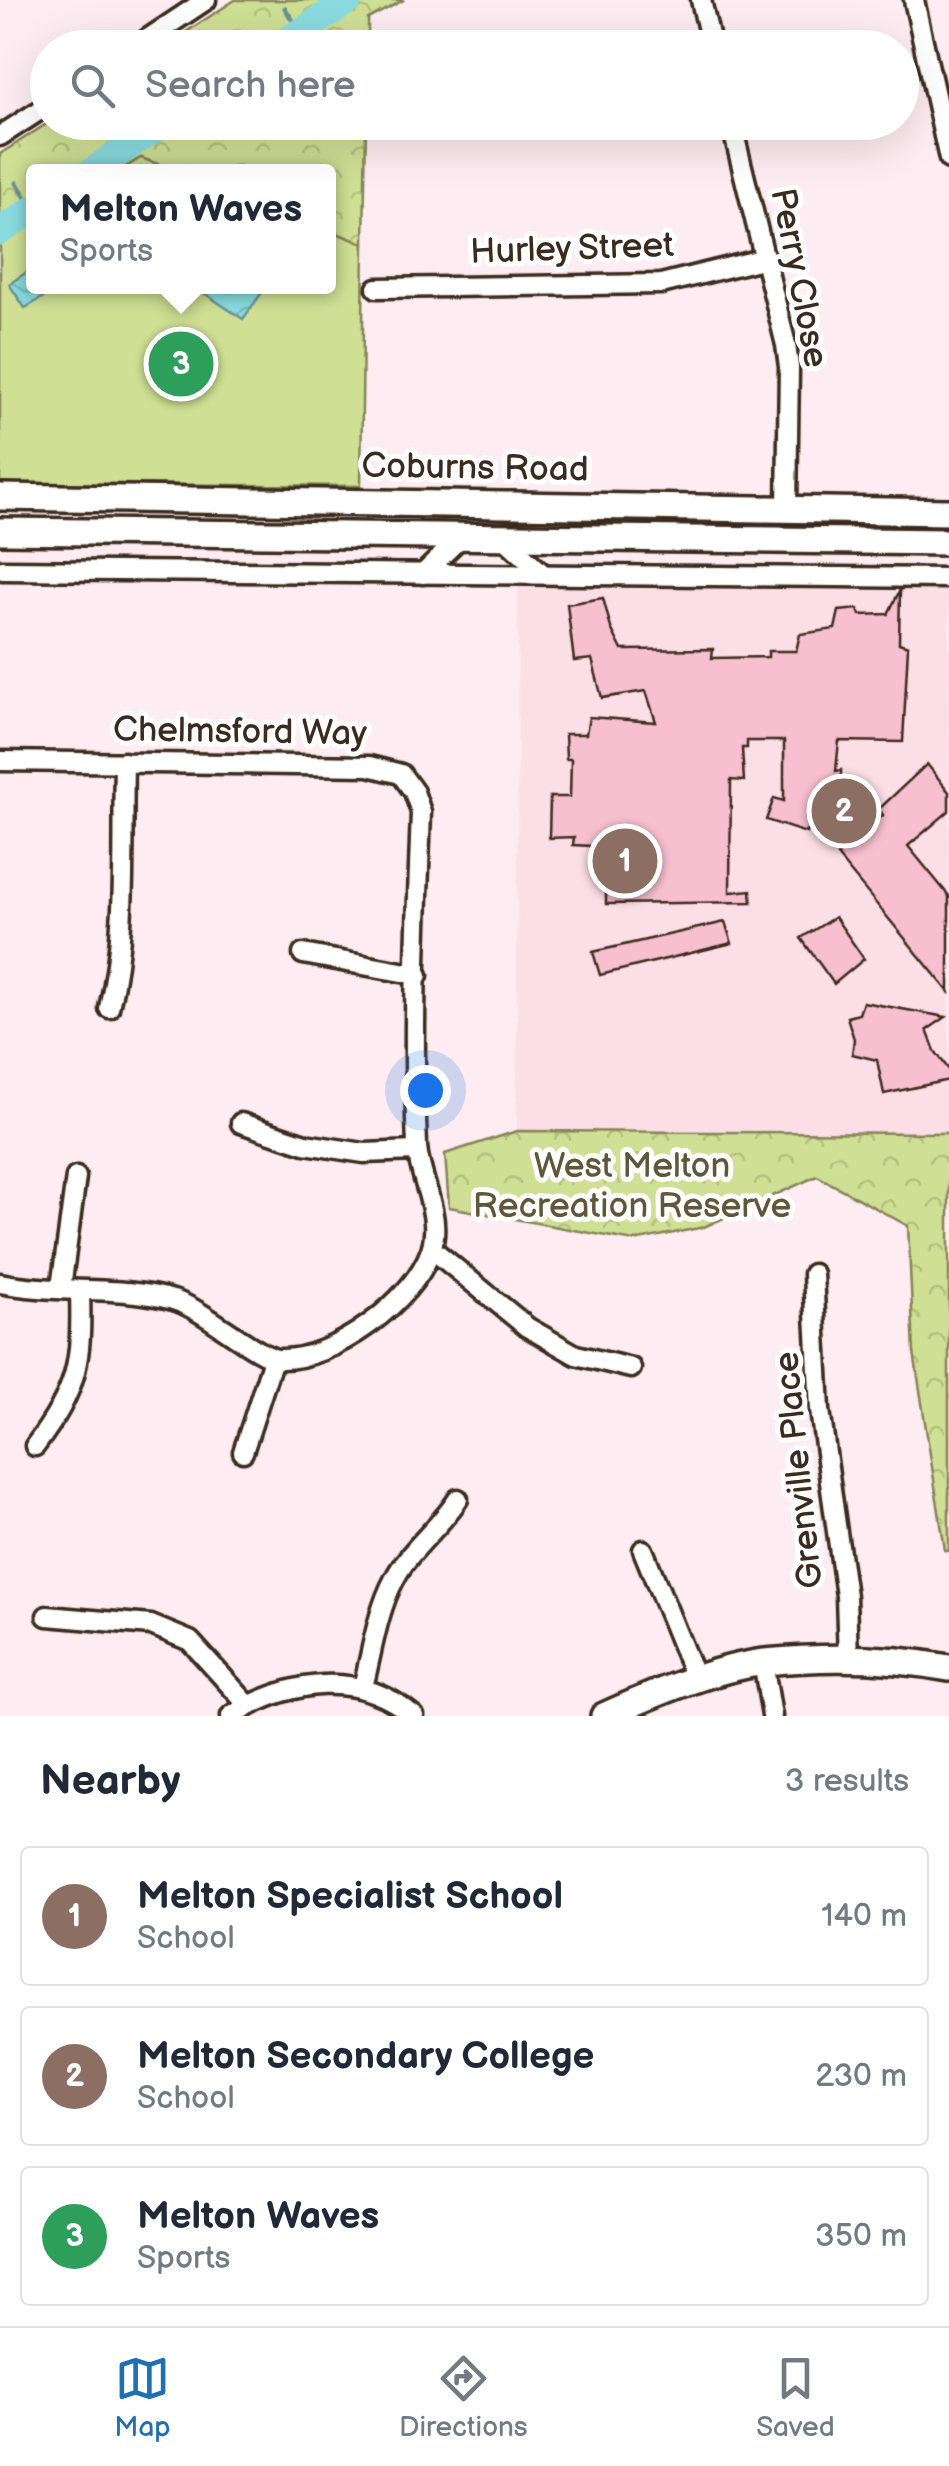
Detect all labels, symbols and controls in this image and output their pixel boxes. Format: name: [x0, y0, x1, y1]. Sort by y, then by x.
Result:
search box: [30, 30, 919, 140]
icon: search: [65, 58, 120, 113]
text: Search here: [145, 63, 356, 108]
popup: [26, 164, 336, 294]
street label: Perry Close: [761, 185, 837, 371]
text: Melton Waves: [60, 187, 302, 232]
street label: Hurley Street: [469, 224, 675, 274]
text: Sports: [60, 232, 153, 271]
pin: 3: [148, 326, 214, 402]
street label: Coburns Road: [361, 445, 589, 491]
street label: Chelmsford Way: [113, 708, 368, 756]
pin: 2: [812, 774, 876, 848]
pin: 1: [592, 824, 658, 898]
your location: [400, 1065, 451, 1116]
park label: West Melton Recreation Reserve: [473, 1145, 791, 1228]
street label: Grenville Place: [765, 1349, 833, 1591]
text: Nearby: [40, 1756, 180, 1807]
text: 3 results: [785, 1762, 909, 1801]
text: Melton Specialist School: [137, 1874, 563, 1919]
text: 1: [68, 1897, 81, 1936]
text: 140 m: [821, 1897, 907, 1936]
text: School: [137, 1919, 235, 1958]
text: Melton Secondary College: [137, 2034, 594, 2079]
text: 2: [65, 2057, 84, 2096]
text: 230 m: [815, 2057, 907, 2096]
text: School: [137, 2079, 235, 2118]
text: Melton Waves: [137, 2194, 379, 2239]
text: 3: [65, 2217, 84, 2256]
text: 350 m: [815, 2217, 907, 2256]
text: Sports: [137, 2239, 230, 2278]
tab: Map: [114, 2351, 171, 2444]
tab: Directions: [399, 2351, 528, 2444]
tab: Saved: [756, 2351, 835, 2444]

